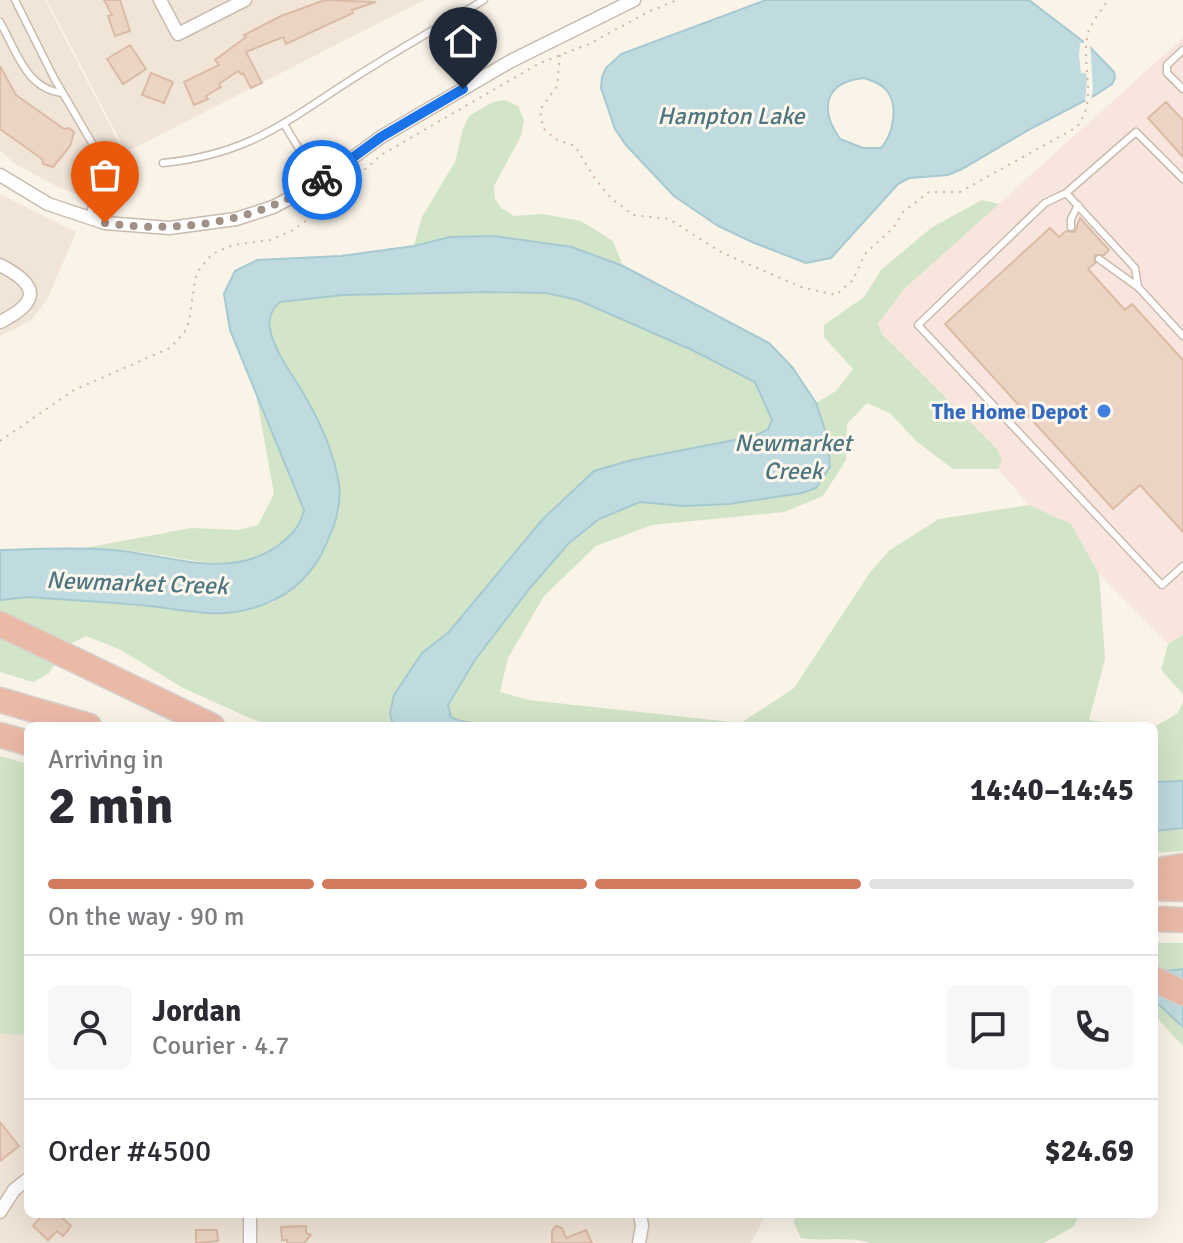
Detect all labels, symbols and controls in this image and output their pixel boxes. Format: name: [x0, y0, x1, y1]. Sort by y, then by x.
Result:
pin: [429, 7, 497, 89]
icon: home: [441, 19, 485, 63]
water label: Hampton Lake: [657, 101, 806, 131]
courier: [282, 140, 362, 220]
pin: [71, 141, 139, 223]
icon: bag: [83, 153, 127, 197]
icon: bike: [300, 158, 344, 202]
place label: The Home Depot: [932, 398, 1088, 425]
marker: The Home Depot: [1095, 402, 1113, 420]
water label: Newmarket Creek: [734, 428, 854, 486]
water label: Newmarket Creek: [46, 565, 230, 601]
text: Arriving in: [48, 744, 164, 776]
text: 14:40–14:45: [970, 772, 1134, 809]
text: 2 min: [48, 774, 174, 838]
text: On the way · 90 m: [48, 901, 244, 933]
button: person: [48, 985, 132, 1069]
button: chat: [946, 985, 1030, 1069]
button: phone: [1050, 985, 1134, 1069]
text: Jordan: [152, 993, 241, 1030]
text: Courier · 4.7: [152, 1030, 289, 1062]
text: Order #4500: [48, 1133, 211, 1170]
text: $24.69: [1044, 1133, 1134, 1170]

